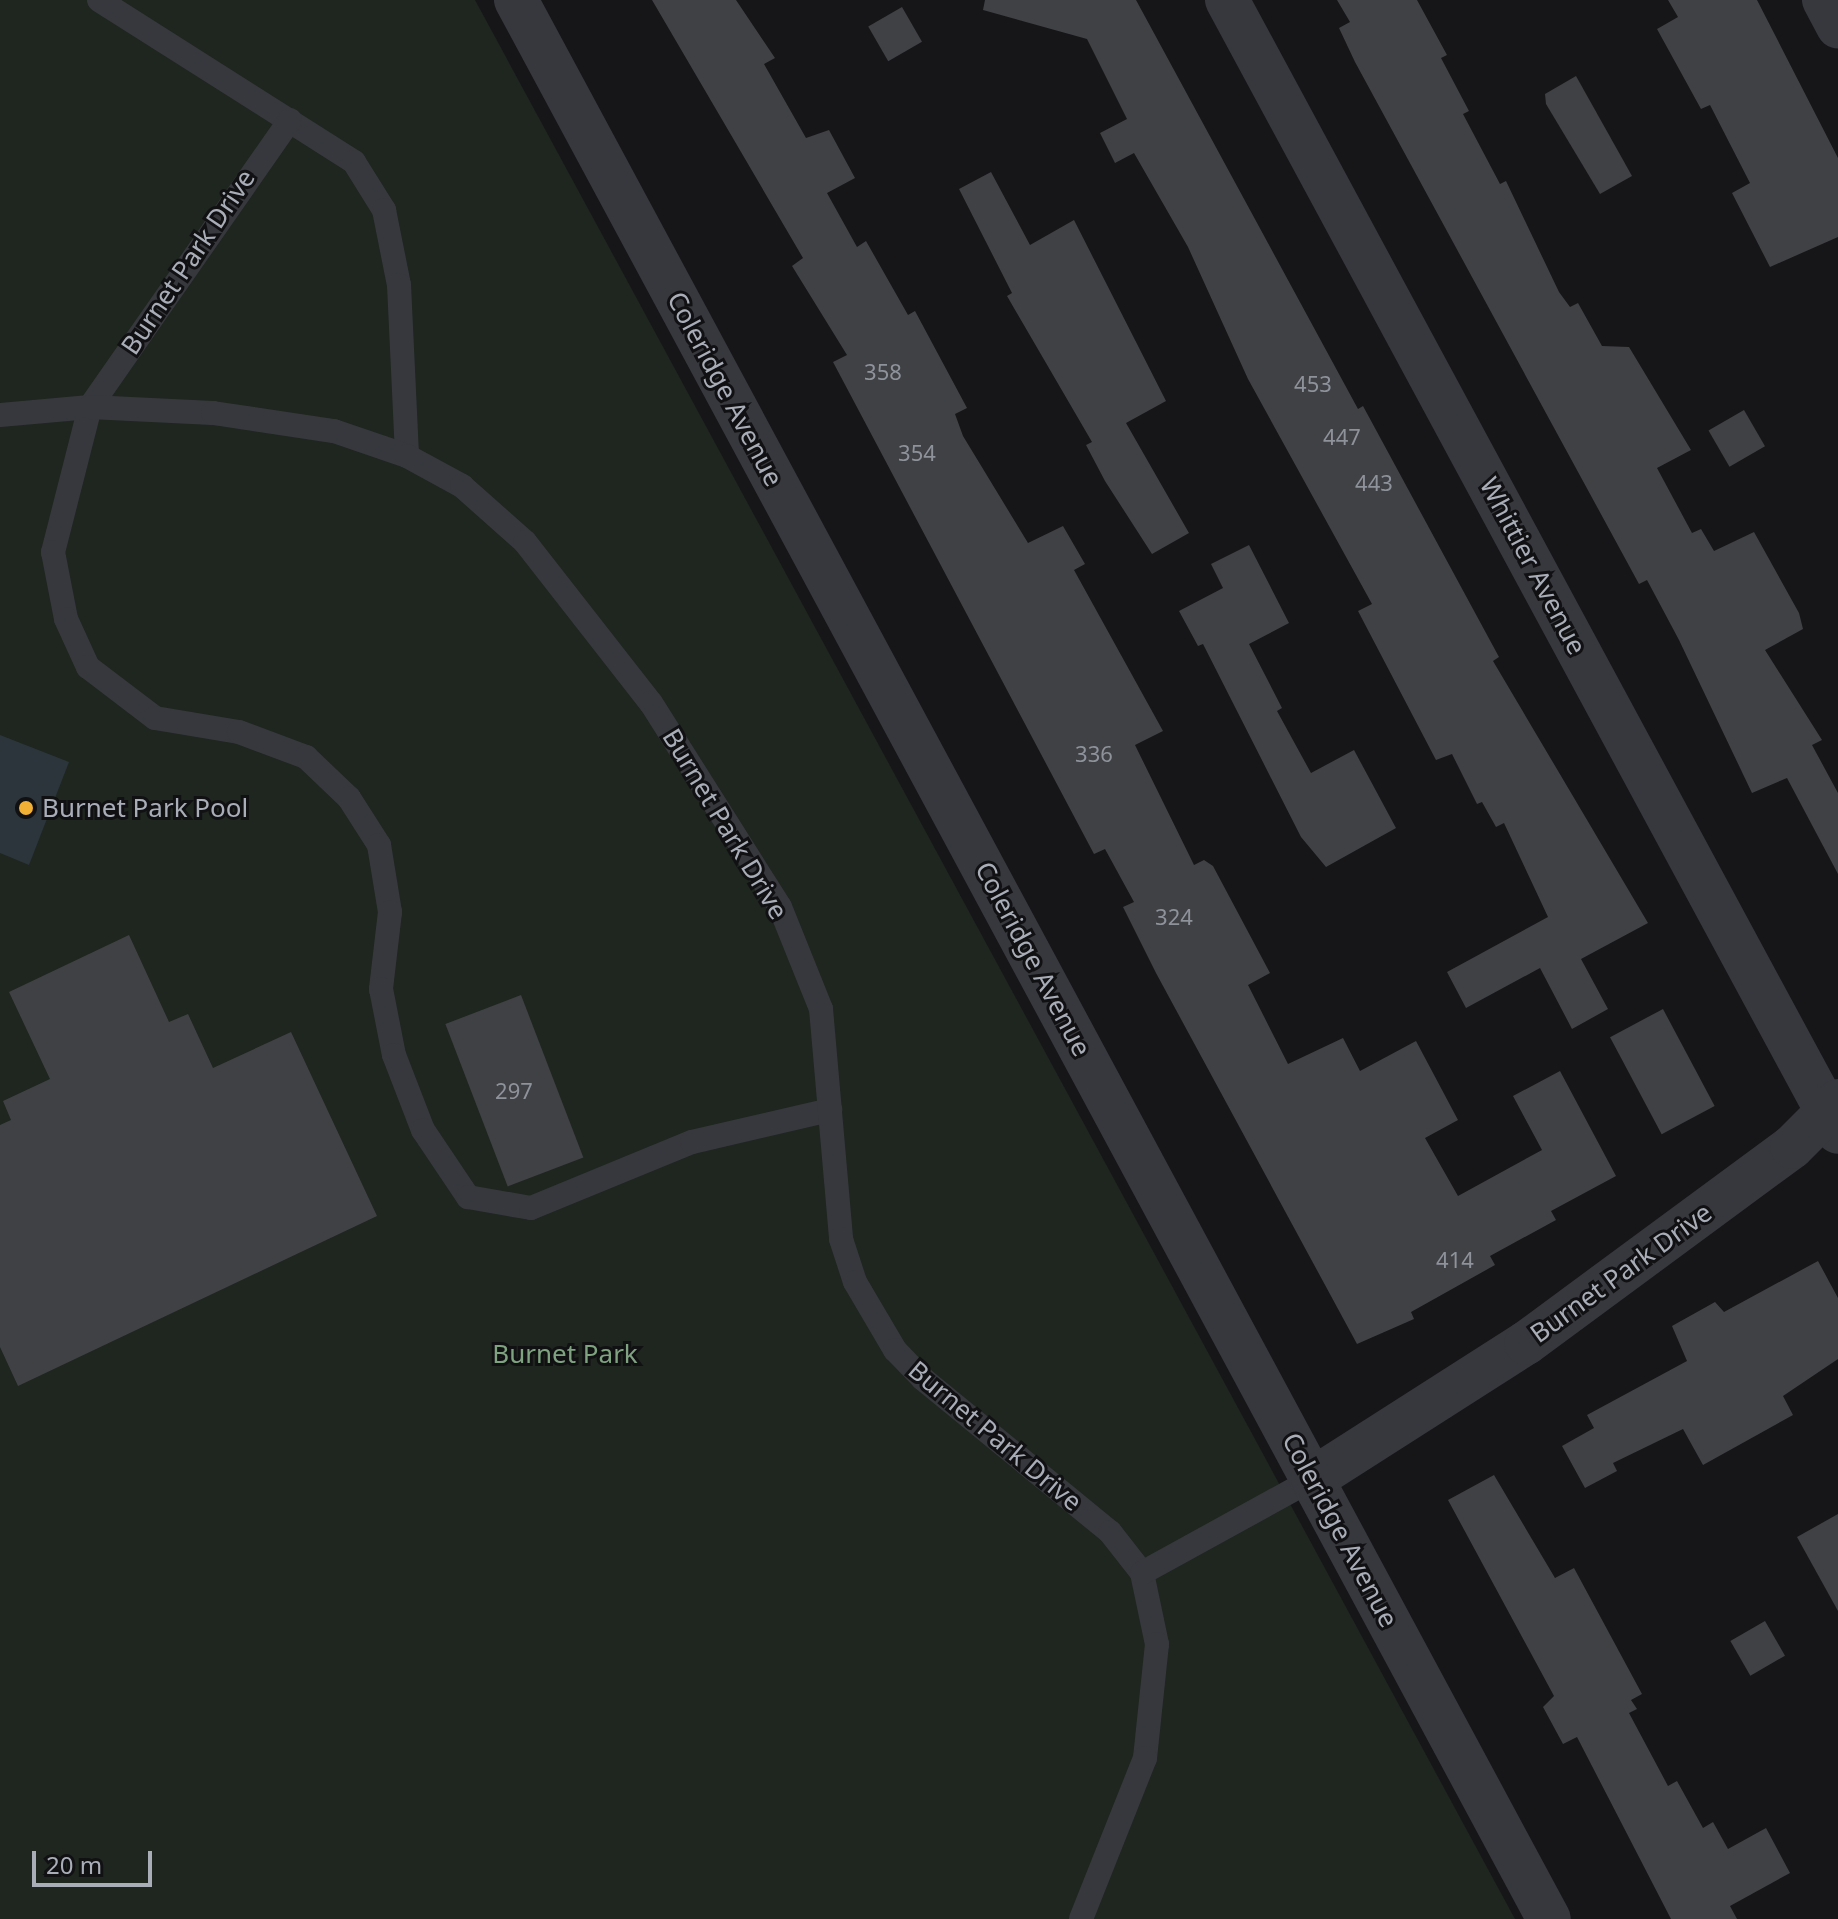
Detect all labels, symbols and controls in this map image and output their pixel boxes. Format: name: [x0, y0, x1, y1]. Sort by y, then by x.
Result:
street label: Burnet Park Drive: [115, 164, 261, 360]
street label: Coleridge Avenue: [661, 286, 789, 492]
house number: 358: [864, 359, 902, 385]
house number: 453: [1294, 371, 1332, 397]
house number: 447: [1323, 424, 1361, 450]
house number: 354: [898, 440, 936, 466]
house number: 443: [1355, 470, 1393, 496]
street label: Whittier Avenue: [1473, 472, 1593, 660]
street label: Burnet Park Drive: [656, 723, 794, 925]
house number: 336: [1075, 741, 1113, 767]
place label: Burnet Park Pool: [42, 792, 248, 824]
marker: Burnet Park Pool: [17, 799, 35, 817]
street label: Coleridge Avenue: [969, 856, 1097, 1062]
house number: 324: [1155, 904, 1193, 930]
house number: 297: [495, 1078, 533, 1104]
street label: Burnet Park Drive: [1524, 1197, 1718, 1349]
house number: 414: [1436, 1247, 1474, 1273]
park label: Burnet Park: [492, 1338, 638, 1370]
street label: Burnet Park Drive: [902, 1354, 1088, 1518]
street label: Coleridge Avenue: [1276, 1427, 1404, 1633]
scale bar: [36, 1835, 156, 1885]
text: 20 m: [46, 1848, 102, 1881]

